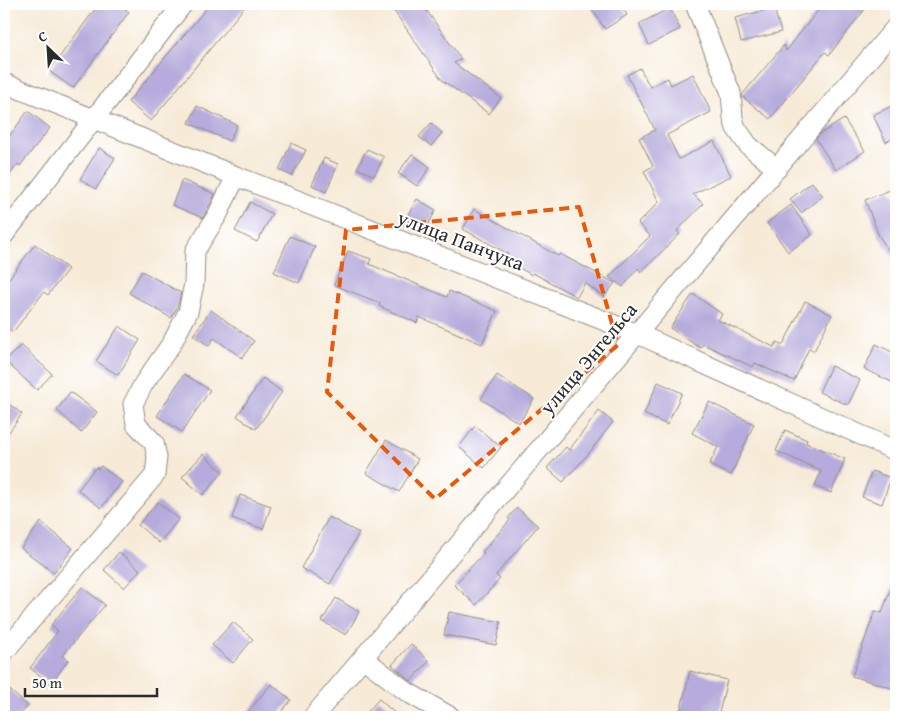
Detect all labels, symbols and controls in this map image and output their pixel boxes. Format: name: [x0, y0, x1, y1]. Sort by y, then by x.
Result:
north arrow: [22, 22, 72, 72]
text: С: [35, 25, 50, 47]
street label: улица Панчука: [393, 202, 529, 278]
street label: улица Энгельса: [532, 295, 644, 421]
scale bar: [25, 666, 158, 698]
text: 50 m: [32, 672, 63, 693]

